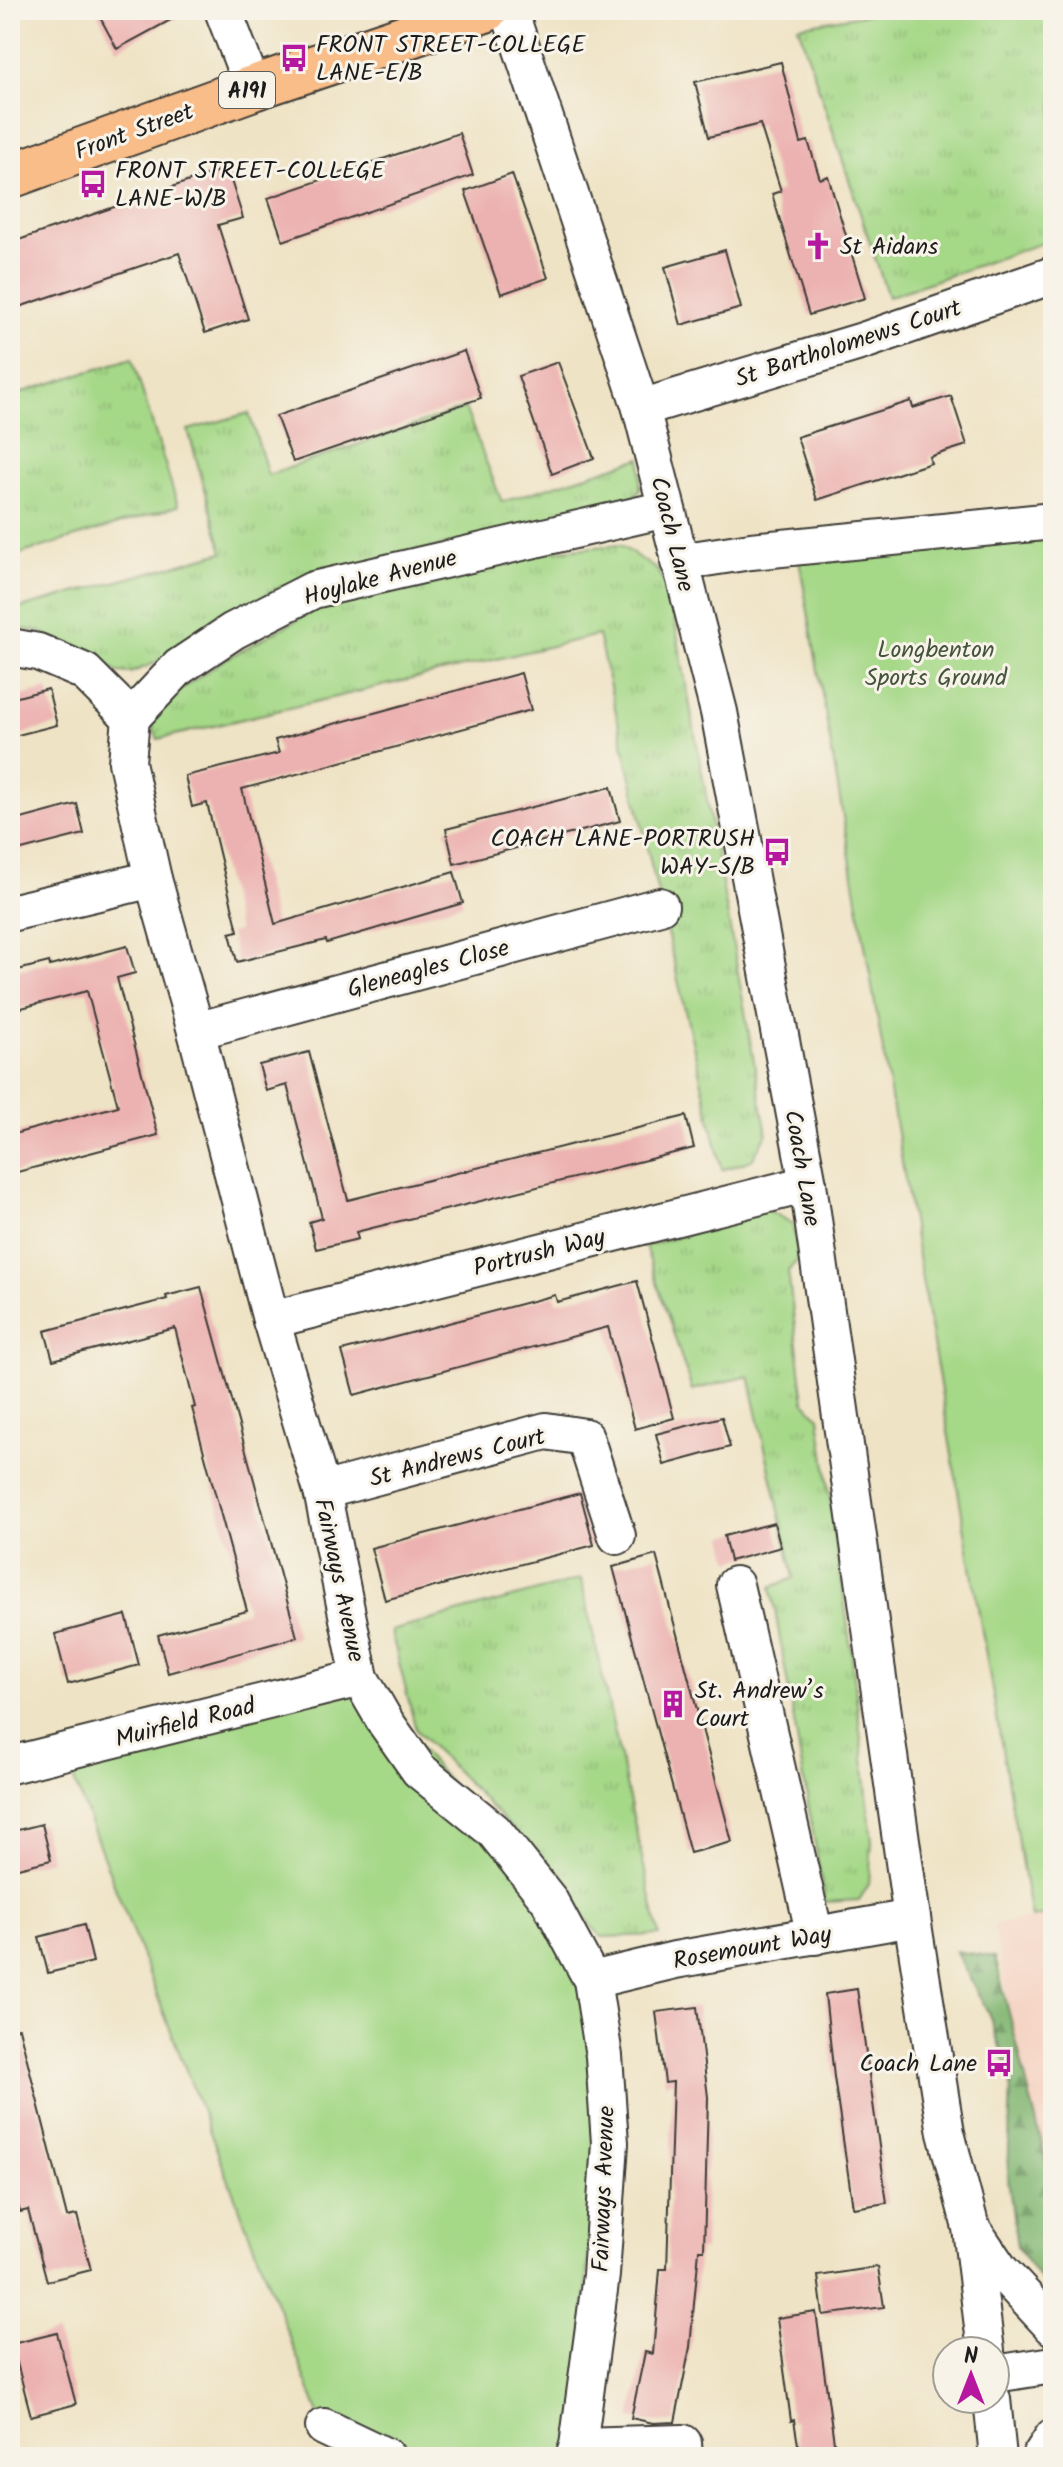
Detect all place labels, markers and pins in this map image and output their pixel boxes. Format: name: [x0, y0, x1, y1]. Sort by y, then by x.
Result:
place label: FRONT STREET-COLLEGE LANE-E/B: [316, 26, 587, 93]
bus stop icon: FRONT STREET-COLLEGE LANE-E/B: [279, 43, 309, 73]
place label: FRONT STREET-COLLEGE LANE-W/B: [115, 152, 386, 219]
bus stop icon: FRONT STREET-COLLEGE LANE-W/B: [78, 169, 108, 199]
place label: St Aidans: [840, 228, 938, 267]
church icon: St Aidans: [803, 231, 833, 261]
place label: COACH LANE-PORTRUSH WAY-S/B: [490, 820, 755, 887]
bus stop icon: COACH LANE-PORTRUSH WAY-S/B: [762, 837, 792, 867]
place label: St. Andrew’s Court: [695, 1672, 824, 1739]
building icon: St. Andrew’s Court: [658, 1689, 688, 1719]
place label: Coach Lane: [859, 2045, 977, 2084]
bus stop icon: Coach Lane: [984, 2048, 1014, 2078]

